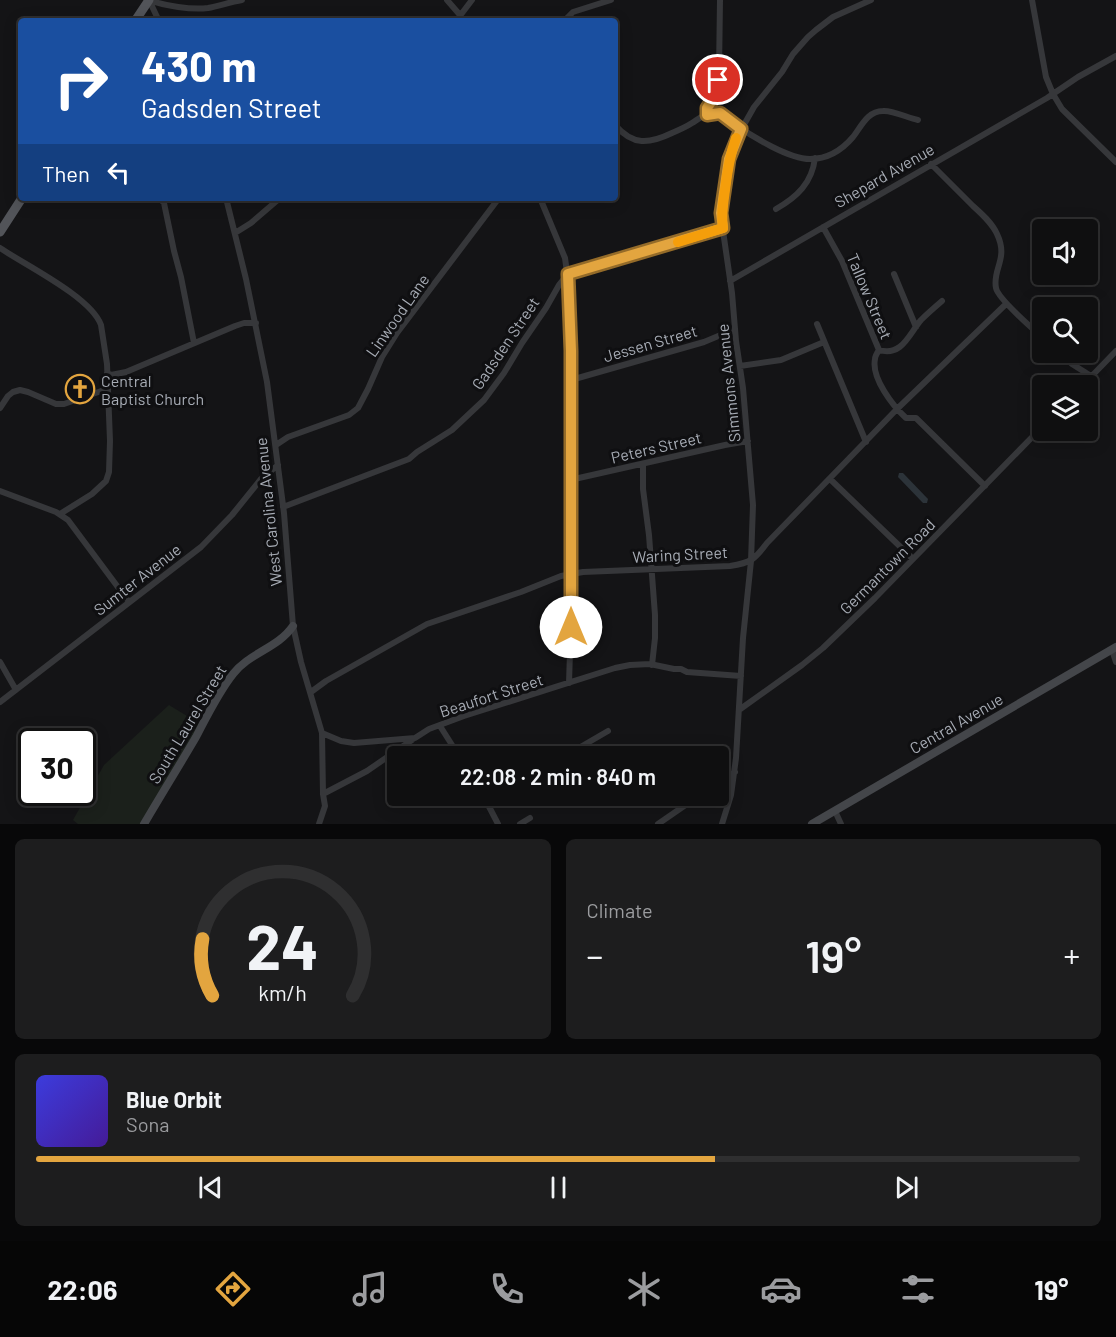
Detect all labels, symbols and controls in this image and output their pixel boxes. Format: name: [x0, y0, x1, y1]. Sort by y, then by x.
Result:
text: 430 m: [141, 40, 257, 90]
icon: right: [42, 42, 120, 120]
pin: [692, 54, 743, 105]
icon: arrive: [701, 63, 734, 96]
text: Gadsden Street: [141, 91, 322, 123]
street label: Shepard Avenue: [831, 139, 937, 211]
icon: left: [102, 156, 135, 189]
text: Then: [42, 160, 90, 186]
map controls: [1032, 219, 1098, 441]
button: sound: [1032, 219, 1098, 285]
street label: Tallow Street: [843, 250, 897, 342]
street label: Linwood Lane: [362, 270, 432, 360]
street label: Gadsden Street: [467, 293, 543, 393]
button: search: [1032, 297, 1098, 363]
street label: Jessen Street: [601, 321, 699, 365]
street label: Simmons Avenue: [712, 323, 744, 443]
place label: Central Baptist Church: [101, 371, 204, 408]
church icon: Central Baptist Church: [64, 373, 96, 405]
button: layers: [1032, 375, 1098, 441]
street label: Peters Street: [609, 427, 703, 467]
street label: West Carolina Avenue: [251, 437, 285, 587]
street label: Germantown Road: [835, 514, 939, 618]
street label: Sumter Avenue: [90, 539, 184, 619]
street label: Waring Street: [632, 542, 728, 566]
position arrow: [539, 595, 603, 659]
street label: South Laurel Street: [144, 661, 230, 787]
street label: Beaufort Street: [437, 669, 545, 721]
street label: Central Avenue: [906, 689, 1006, 757]
speed limit sign: 30: [18, 728, 96, 806]
text: 22:08 · 2 min · 840 m: [460, 763, 656, 789]
text: Climate: [587, 898, 653, 922]
text: 24: [246, 908, 319, 982]
text: 19°: [805, 928, 862, 982]
text: −: [587, 935, 603, 975]
text: +: [1064, 935, 1080, 975]
text: km/h: [258, 980, 307, 1005]
text: Blue Orbit: [126, 1086, 222, 1112]
text: Sona: [126, 1112, 170, 1136]
icon: previous: [194, 1171, 227, 1204]
icon: pause: [542, 1171, 575, 1204]
icon: next: [890, 1171, 923, 1204]
icon: directions: [212, 1268, 254, 1310]
icon: music: [349, 1268, 391, 1310]
icon: phone: [486, 1268, 528, 1310]
icon: climate: [623, 1268, 665, 1310]
icon: car: [760, 1268, 802, 1310]
icon: filters: [897, 1268, 939, 1310]
text: 22:06: [47, 1273, 117, 1305]
text: 19°: [1034, 1273, 1068, 1305]

